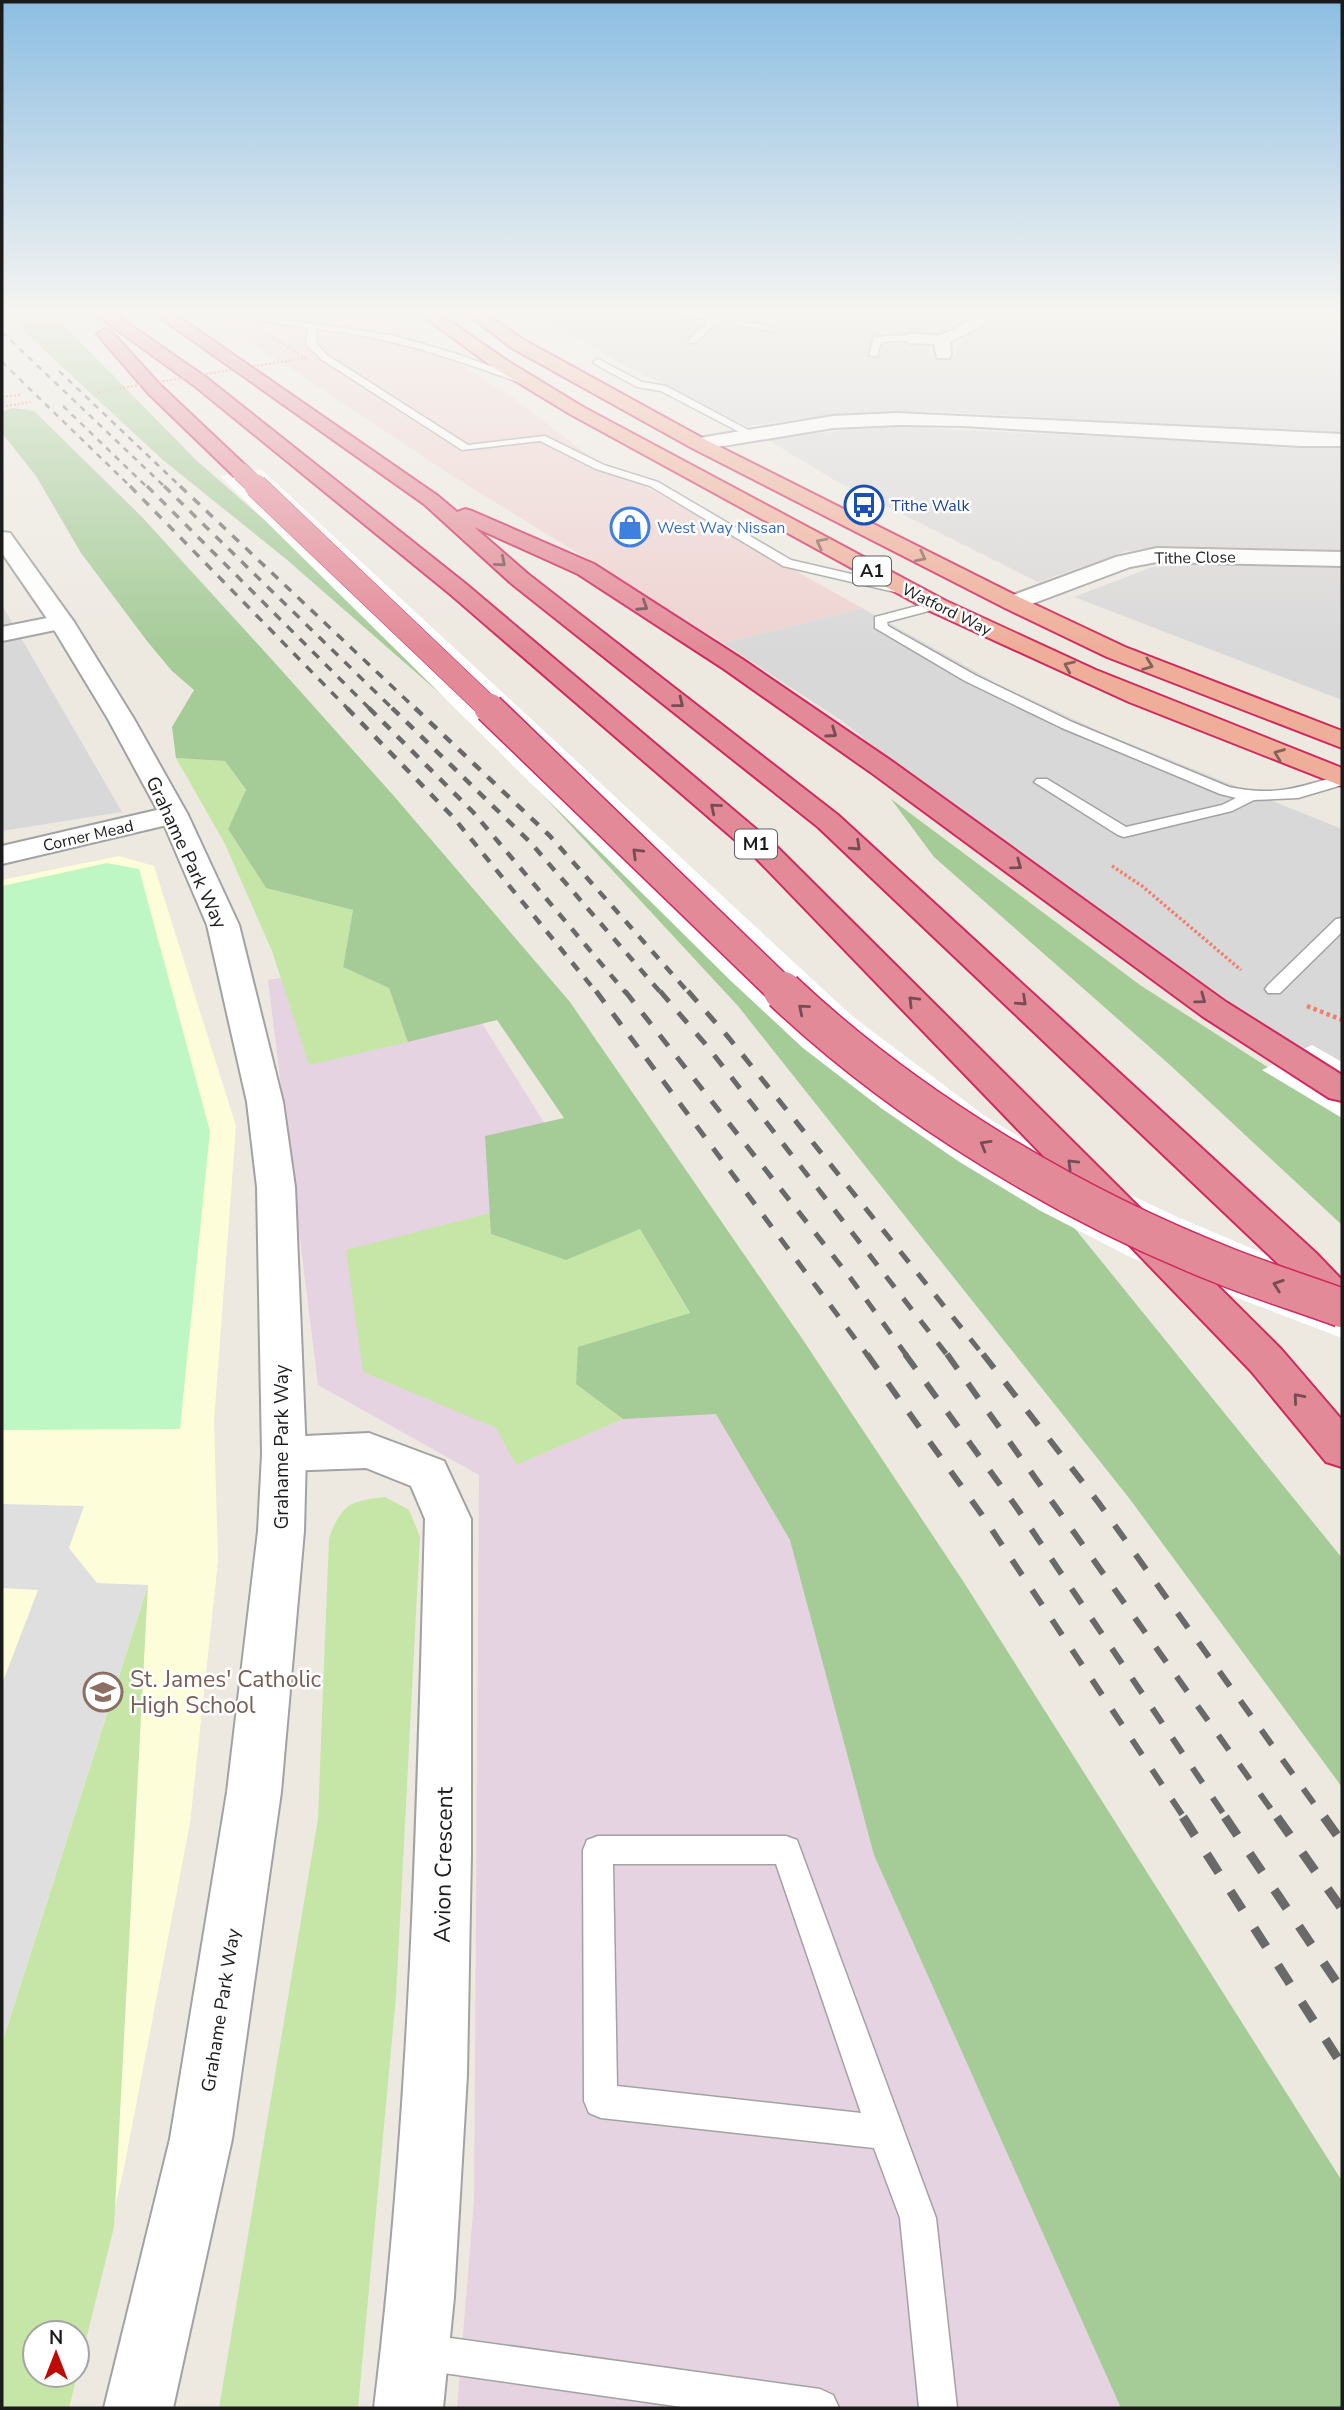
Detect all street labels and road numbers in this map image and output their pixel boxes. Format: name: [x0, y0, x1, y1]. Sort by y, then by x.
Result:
street label: Tithe Close: [1154, 546, 1236, 570]
road number: A1: [853, 556, 891, 586]
street label: Watford Way: [898, 579, 996, 641]
street label: Grahame Park Way: [139, 772, 233, 933]
street label: Corner Mead: [41, 815, 136, 857]
road number: M1: [735, 830, 777, 858]
street label: Grahame Park Way: [269, 1364, 295, 1530]
street label: Avion Crescent: [427, 1786, 460, 1943]
street label: Grahame Park Way: [195, 1926, 247, 2094]

